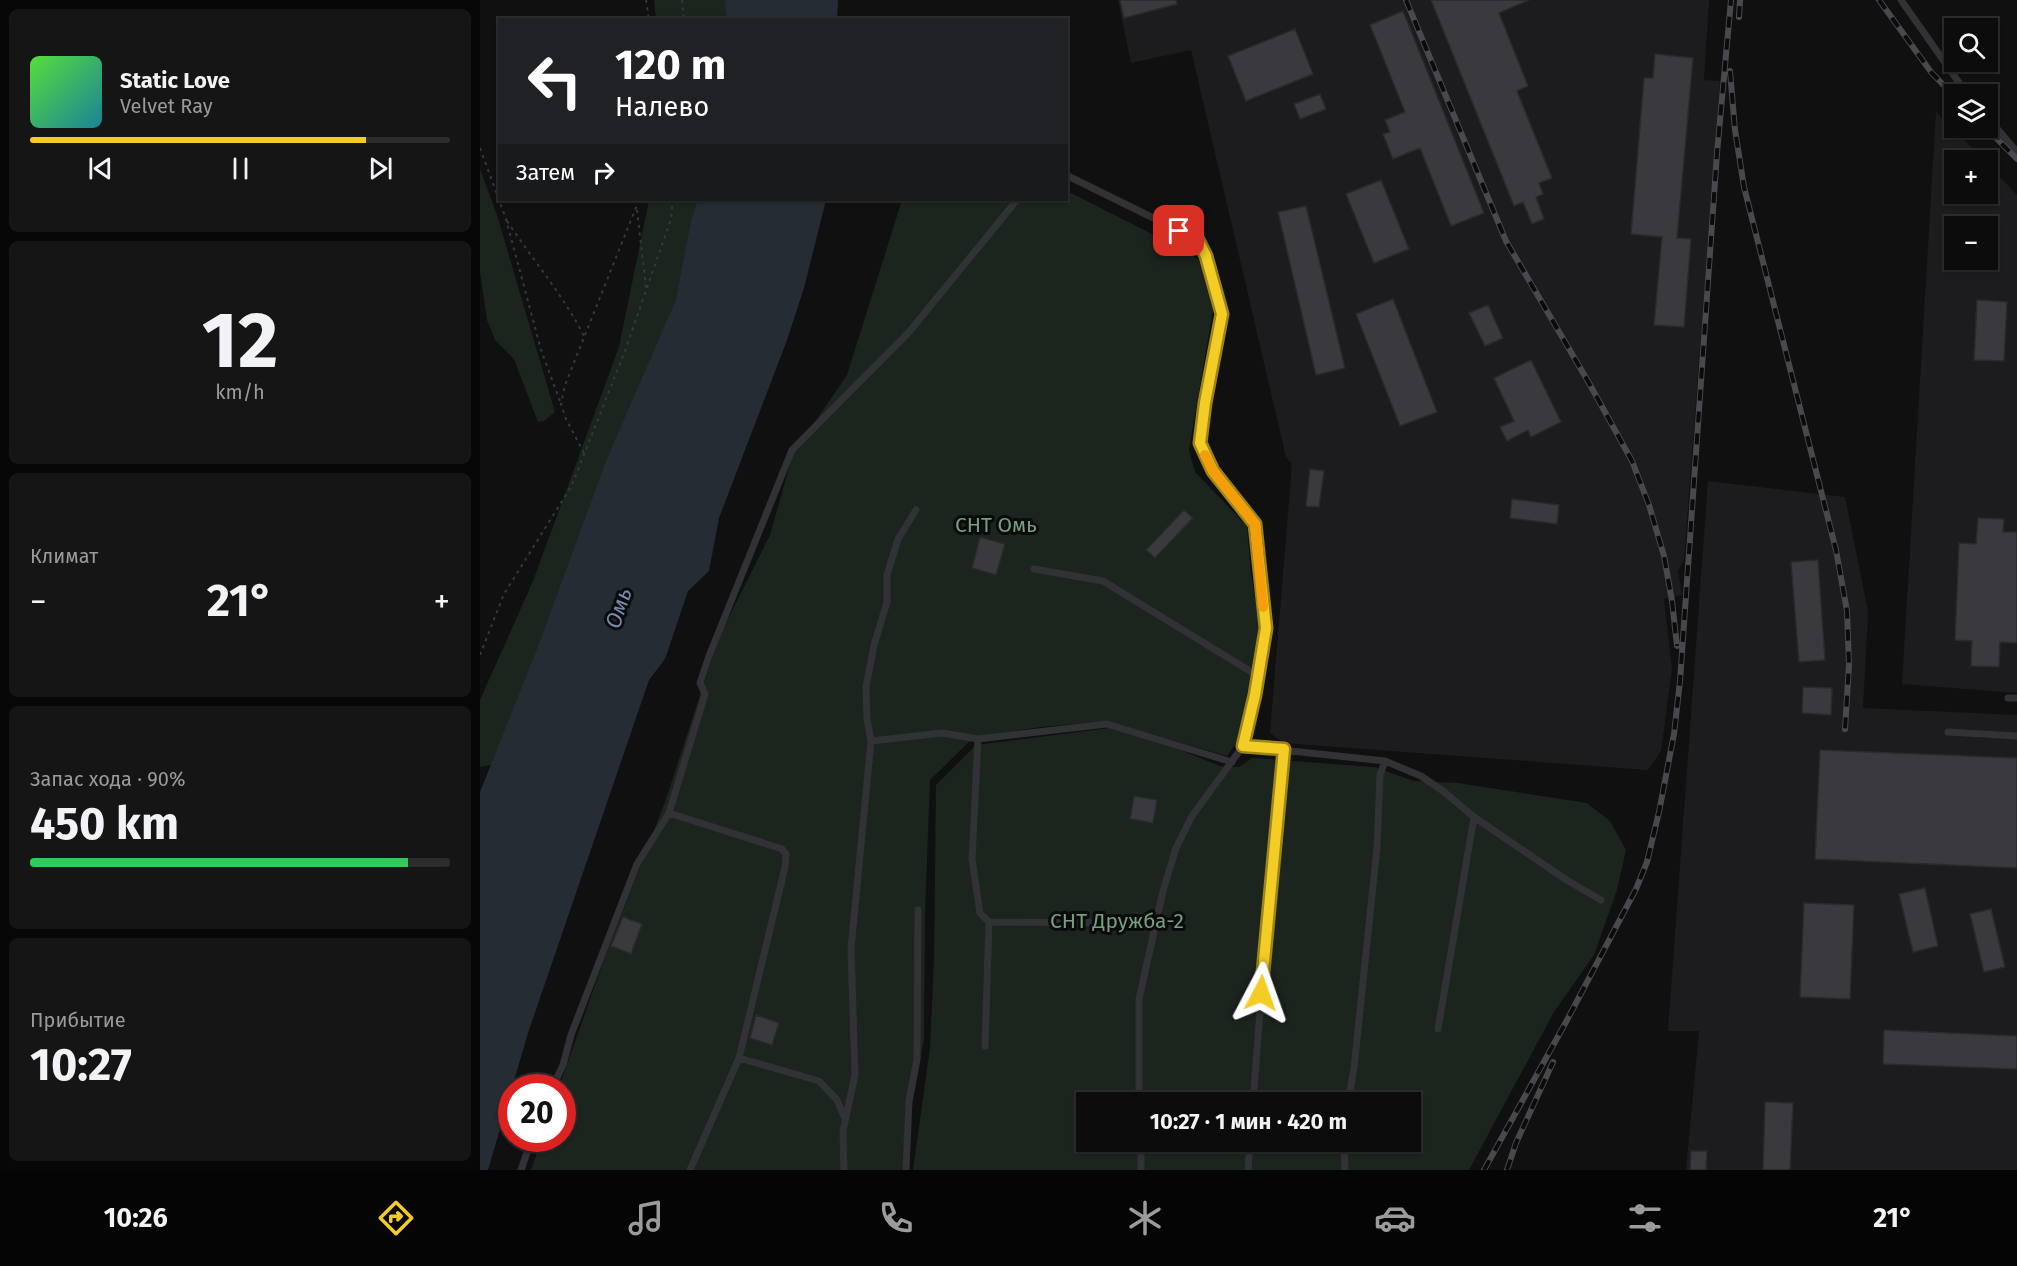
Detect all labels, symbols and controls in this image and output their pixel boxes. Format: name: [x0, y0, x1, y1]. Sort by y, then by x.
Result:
map controls: [1944, 18, 1998, 270]
button: search: [1944, 18, 1998, 72]
text: 120 m: [615, 40, 726, 90]
icon: left: [516, 42, 594, 120]
text: Static Love: [120, 67, 230, 94]
button: layers: [1944, 84, 1998, 138]
text: Налево: [615, 91, 709, 123]
text: Velvet Ray: [120, 94, 213, 118]
button: +: [1944, 150, 1998, 204]
icon: previous: [84, 152, 117, 185]
icon: pause: [224, 152, 257, 185]
icon: next: [364, 152, 397, 185]
icon: right: [587, 156, 620, 189]
text: Затем: [516, 159, 575, 186]
pin: [1153, 205, 1204, 256]
icon: arrive: [1162, 214, 1195, 247]
button: −: [1944, 216, 1998, 270]
text: 12: [202, 294, 278, 388]
text: km/h: [215, 380, 265, 404]
park label: СНТ Омь: [955, 512, 1037, 538]
text: Климат: [30, 544, 98, 568]
text: 21°: [207, 574, 273, 628]
text: −: [30, 582, 47, 622]
text: +: [434, 582, 450, 622]
water label: Омь: [599, 584, 638, 632]
text: Запас хода · 90%: [30, 767, 185, 791]
text: 450 km: [30, 797, 179, 851]
park label: СНТ Дружба-2: [1050, 908, 1184, 934]
position arrow: [1229, 961, 1293, 1025]
text: Прибытие: [30, 1008, 126, 1032]
text: 10:27: [30, 1038, 132, 1092]
speed limit sign: 20: [498, 1074, 576, 1152]
text: 10:27 · 1 мин · 420 m: [1150, 1108, 1347, 1135]
icon: directions: [375, 1197, 417, 1239]
icon: music: [625, 1197, 667, 1239]
icon: phone: [875, 1197, 917, 1239]
icon: climate: [1124, 1197, 1166, 1239]
icon: car: [1374, 1197, 1416, 1239]
icon: filters: [1624, 1197, 1666, 1239]
text: 10:26: [104, 1202, 168, 1234]
text: 21°: [1873, 1202, 1913, 1234]

